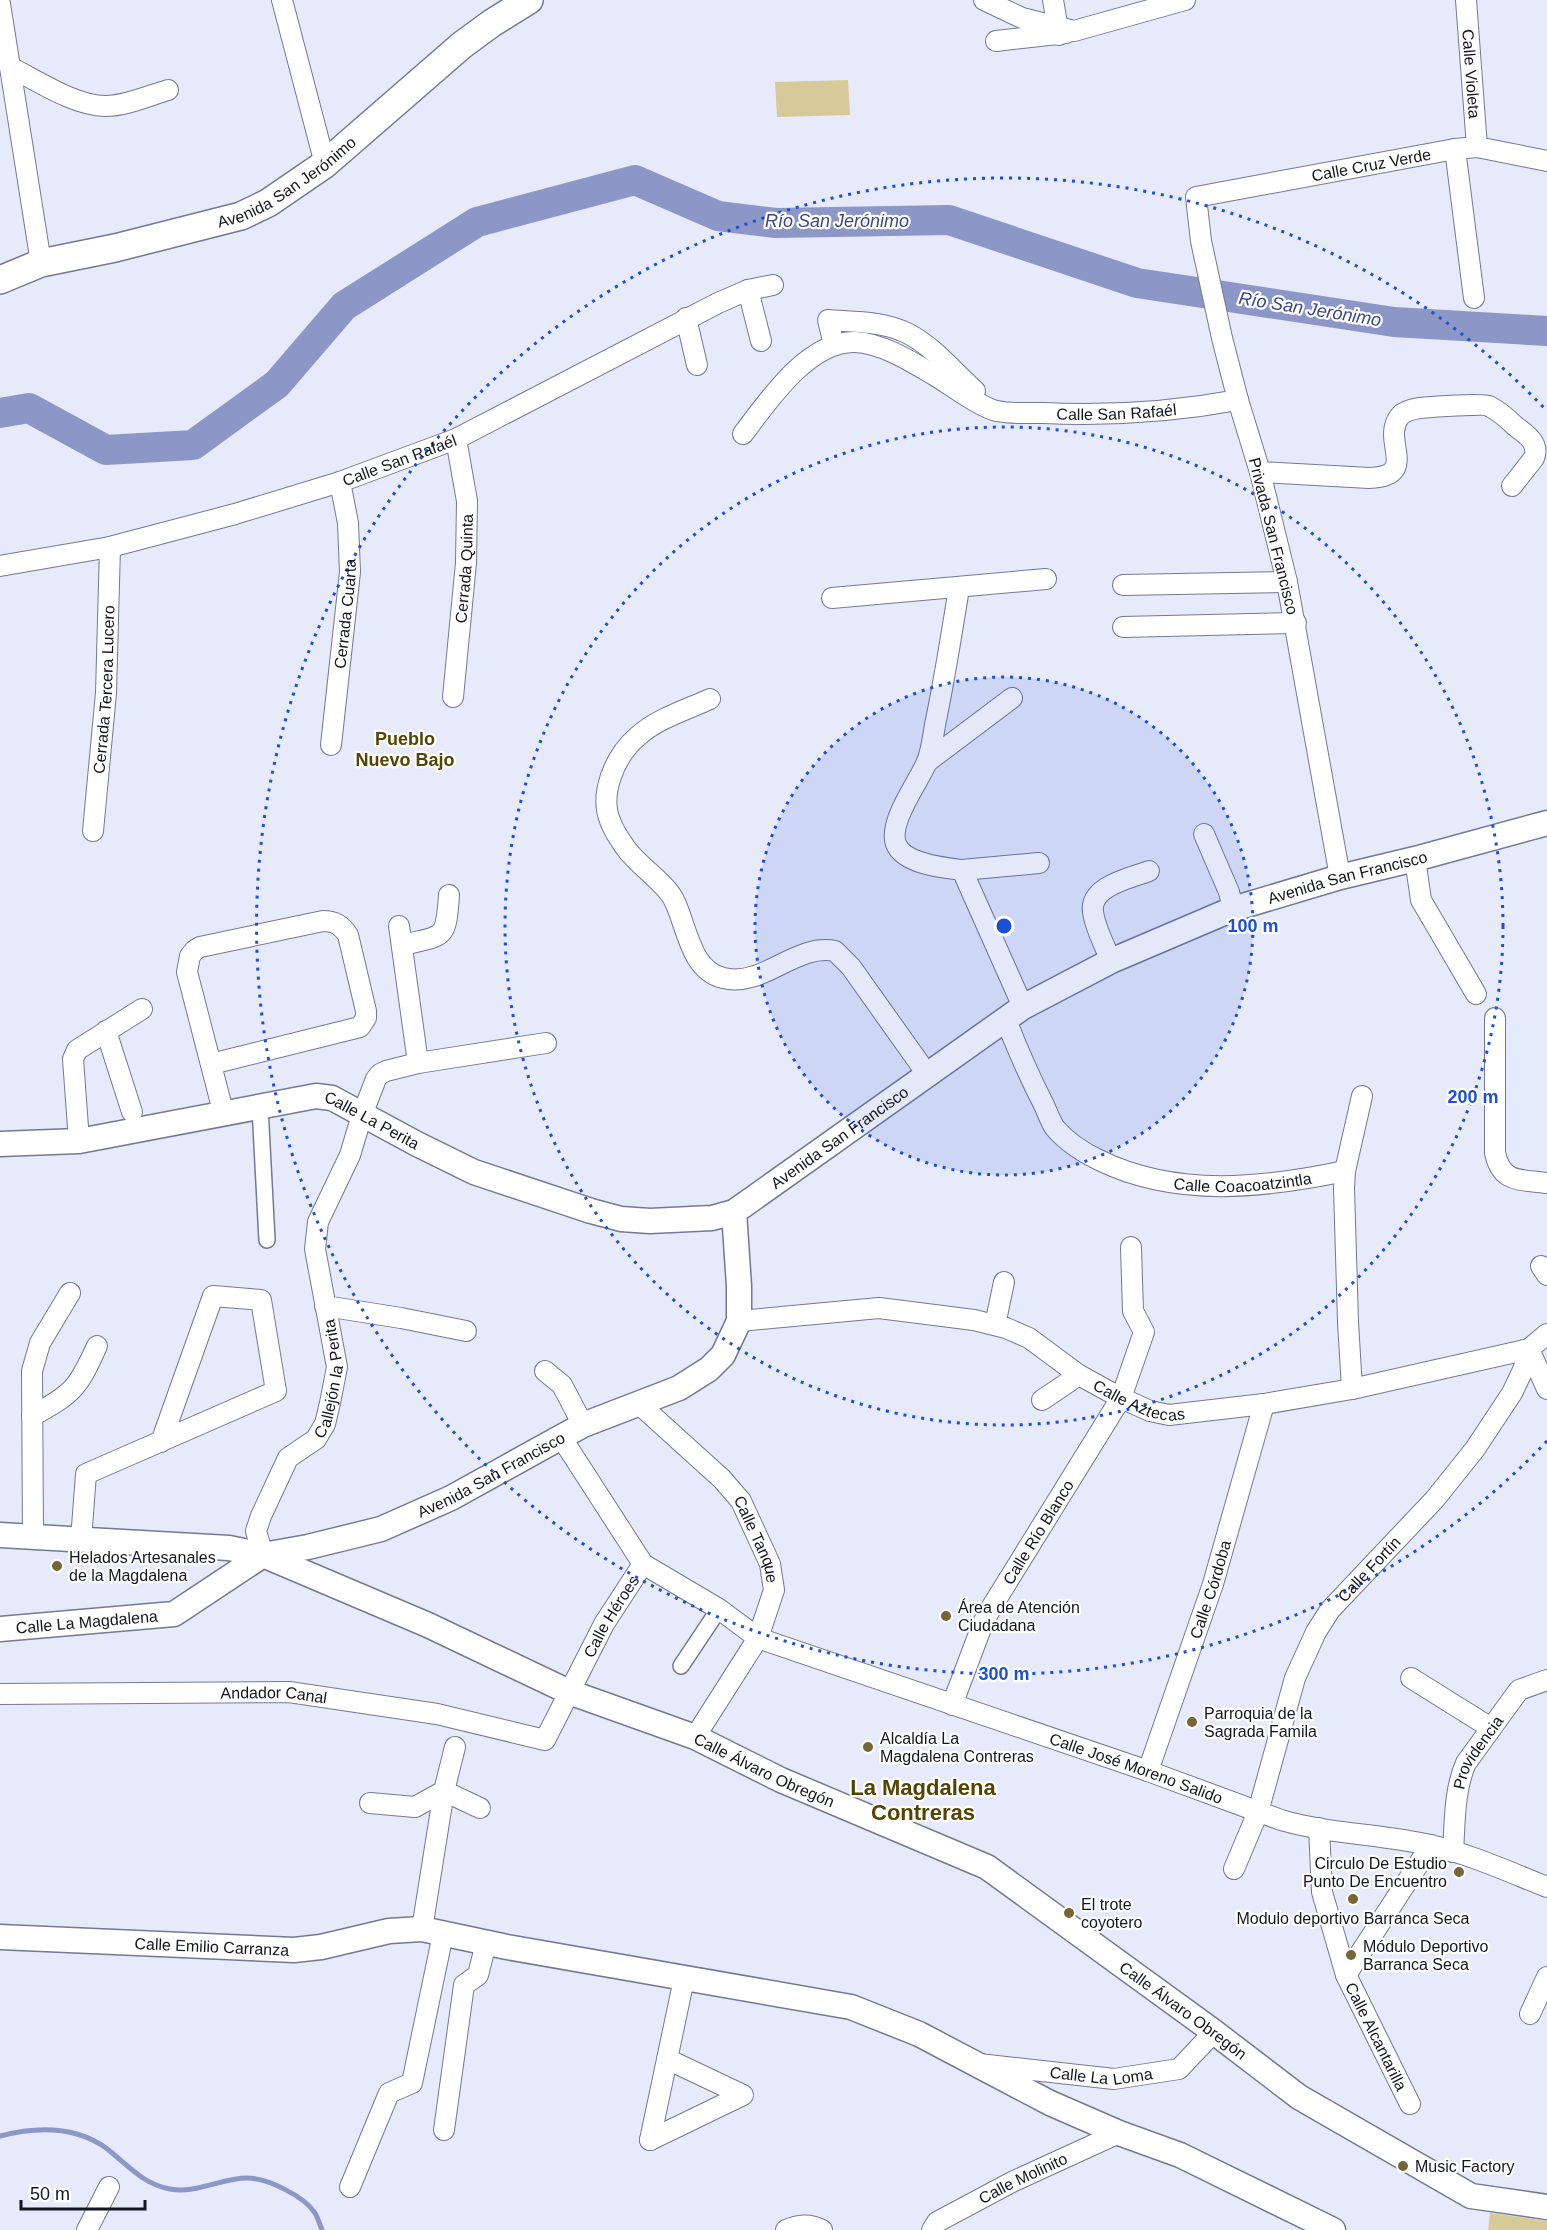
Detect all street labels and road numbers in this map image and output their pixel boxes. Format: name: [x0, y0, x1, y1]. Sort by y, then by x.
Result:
street label: Calle Violeta: [1459, 29, 1483, 119]
street label: Avenida San Jerónimo: [215, 133, 359, 231]
street label: Calle Cruz Verde: [1310, 146, 1432, 184]
street label: Calle San Rafaél: [1056, 401, 1177, 423]
street label: Calle San Rafaél: [340, 432, 459, 489]
street label: Privada San Francisco: [1246, 456, 1301, 616]
street label: Cerrada Quinta: [452, 514, 476, 624]
street label: Cerrada Cuarta: [331, 558, 359, 670]
street label: Cerrada Tercera Lucero: [90, 605, 117, 774]
street label: Avenida San Francisco: [1266, 848, 1429, 907]
street label: Avenida San Francisco: [768, 1083, 912, 1192]
street label: Calle La Perita: [324, 1089, 422, 1153]
street label: Calle Coacoatzintla: [1173, 1170, 1313, 1195]
street label: Callejón la Perita: [311, 1318, 346, 1441]
street label: Calle Aztecas: [1090, 1377, 1186, 1424]
street label: Avenida San Francisco: [415, 1429, 568, 1521]
street label: Calle Río Blanco: [1000, 1477, 1077, 1587]
street label: Calle Tanque: [731, 1493, 781, 1584]
street label: Calle Fortín: [1335, 1533, 1404, 1605]
street label: Calle Córdoba: [1187, 1538, 1234, 1641]
street label: Calle Héroes: [580, 1572, 642, 1660]
street label: Calle La Magdalena: [15, 1607, 159, 1637]
street label: Andador Canal: [221, 1684, 328, 1707]
street label: Providencia: [1450, 1713, 1506, 1791]
street label: Calle Álvaro Obregón: [691, 1730, 837, 1811]
street label: Calle José Moreno Salido: [1047, 1730, 1225, 1807]
street label: Calle Emilio Carranza: [134, 1935, 290, 1959]
street label: Calle Álvaro Obregón: [1116, 1958, 1250, 2063]
street label: Calle Alcantarilla: [1342, 1980, 1410, 2094]
street label: Calle La Loma: [1049, 2064, 1154, 2088]
street label: Calle Molinito: [976, 2150, 1070, 2207]

